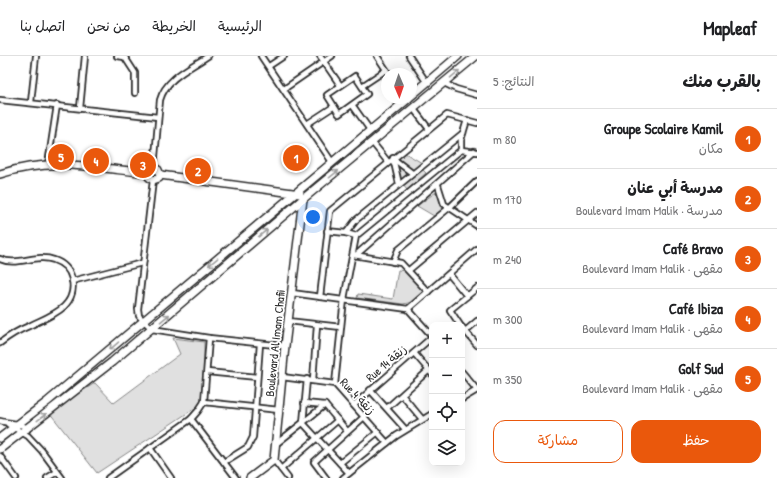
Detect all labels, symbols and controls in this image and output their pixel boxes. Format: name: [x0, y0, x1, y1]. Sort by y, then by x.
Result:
text: Mapleaf: [703, 15, 757, 41]
text: اتصل بنا: [20, 16, 65, 35]
text: من نحن: [87, 16, 130, 35]
text: الخريطة: [152, 16, 196, 35]
text: الرئيسية: [218, 16, 262, 35]
north arrow: [381, 68, 417, 104]
one-way arrow: [450, 69, 461, 78]
text: بالقرب منك: [683, 69, 761, 92]
text: النتائج: 5: [493, 72, 535, 90]
text: Groupe Scolaire Kamil: [604, 118, 723, 139]
text: 80 m: [493, 130, 516, 148]
text: 1: [746, 130, 750, 148]
text: مكان: [699, 139, 723, 157]
pin: 5: [48, 142, 74, 172]
pin: 1: [283, 143, 309, 173]
pin: 4: [83, 146, 109, 176]
pin: 3: [130, 150, 156, 180]
pin: 2: [185, 156, 211, 186]
one-way arrow: [328, 170, 339, 179]
text: مدرسة أبي عنان: [627, 177, 723, 198]
text: 170 m: [493, 190, 522, 208]
text: 2: [745, 190, 751, 208]
text: مدرسة · Boulevard Imam Malik: [576, 201, 723, 219]
your location: [303, 207, 323, 227]
one-way arrow: [258, 229, 269, 238]
text: Café Bravo: [663, 238, 723, 259]
text: 240 m: [493, 250, 522, 268]
text: 3: [745, 250, 751, 268]
one-way arrow: [208, 258, 219, 267]
text: مقهى · Boulevard Imam Malik: [582, 259, 723, 277]
street label: Boulevard Al Imam Chafii: [261, 289, 289, 397]
text: Café Ibiza: [669, 298, 723, 319]
text: 300 m: [493, 310, 522, 328]
text: 4: [746, 310, 750, 328]
one-way arrow: [159, 313, 170, 322]
text: مقهى · Boulevard Imam Malik: [582, 319, 723, 337]
map controls: [429, 322, 465, 466]
button: +: [429, 322, 465, 358]
street label: Rue 14 زنقة: [362, 340, 410, 386]
one-way arrow: [108, 341, 119, 350]
button: −: [429, 358, 465, 394]
text: Golf Sud: [678, 358, 723, 379]
text: 350 m: [493, 370, 522, 388]
text: 5: [745, 370, 751, 388]
street label: Rue 4 زنقة: [336, 374, 380, 418]
text: مقهى · Boulevard Imam Malik: [582, 379, 723, 397]
button: locate: [429, 394, 465, 430]
one-way arrow: [36, 413, 47, 421]
button: مشاركة: [493, 420, 623, 463]
button: حفظ: [631, 420, 761, 463]
button: layers: [429, 430, 465, 466]

